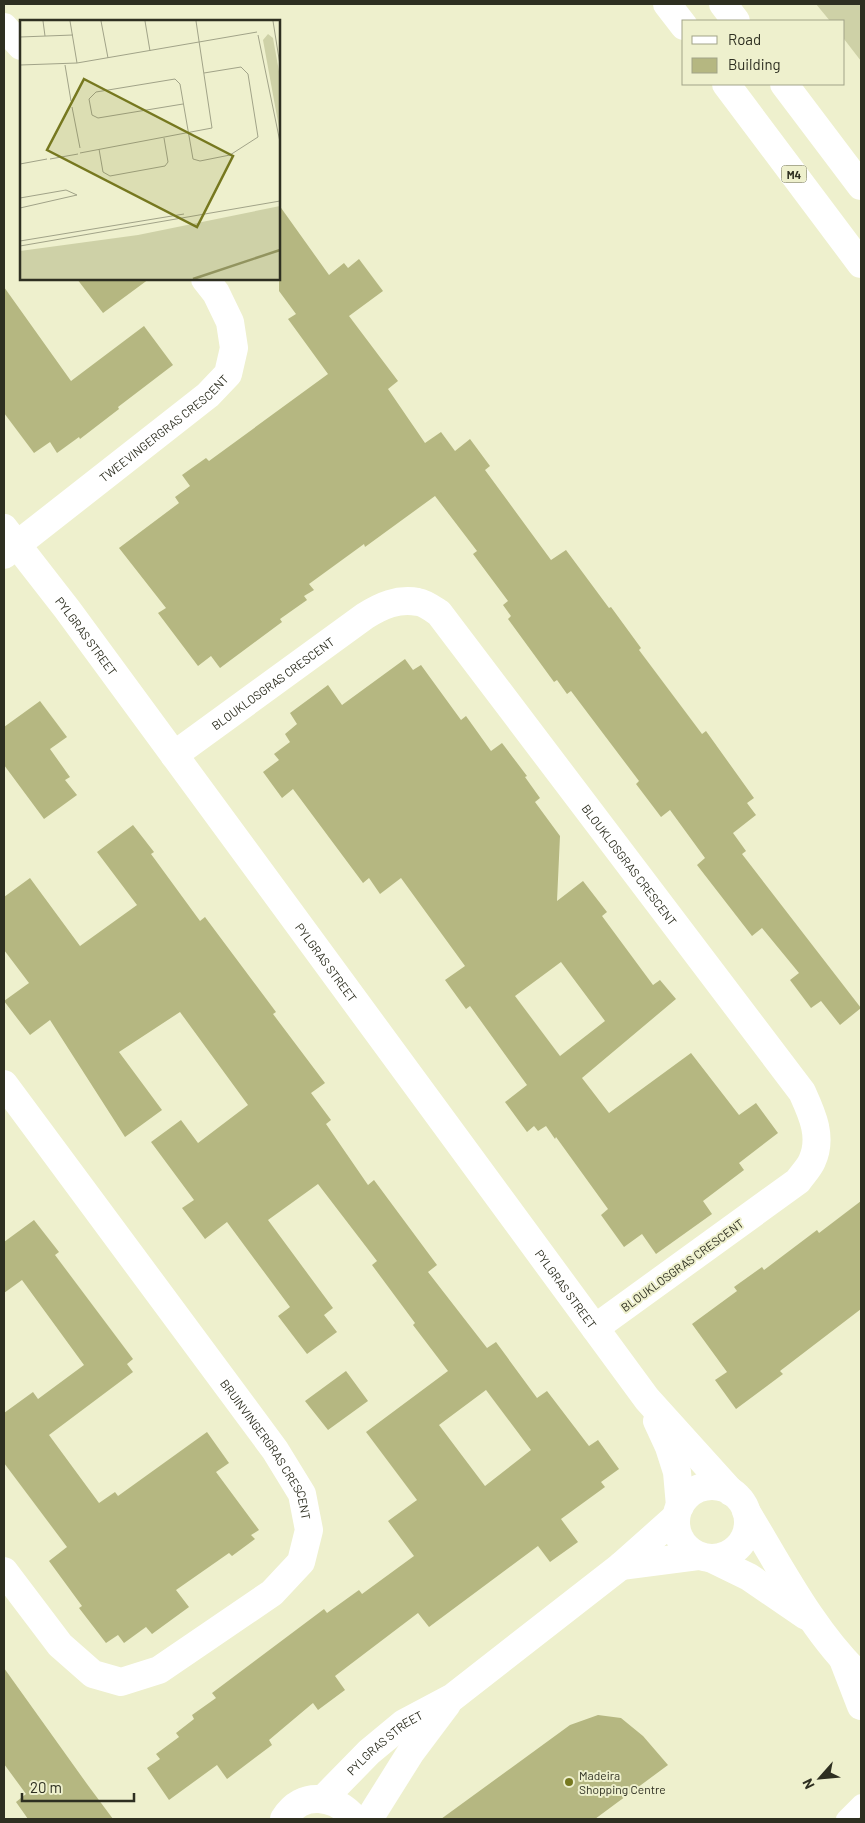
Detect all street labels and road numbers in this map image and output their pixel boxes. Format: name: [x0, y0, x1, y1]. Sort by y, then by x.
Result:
road number: M4: [782, 165, 806, 182]
street label: TWEEVINGERGRAS CRESCENT: [96, 371, 231, 485]
street label: PYLGRAS STREET: [53, 594, 120, 678]
street label: BLOUKLOSGRAS CRESCENT: [209, 634, 337, 732]
street label: BLOUKLOSGRAS CRESCENT: [579, 801, 680, 928]
street label: PYLGRAS STREET: [293, 920, 360, 1005]
street label: BLOUKLOSGRAS CRESCENT: [618, 1216, 746, 1314]
street label: PYLGRAS STREET: [533, 1247, 600, 1331]
street label: BRUINVINGERGRAS CRESCENT: [218, 1376, 314, 1521]
street label: PYLGRAS STREET: [344, 1707, 425, 1778]

